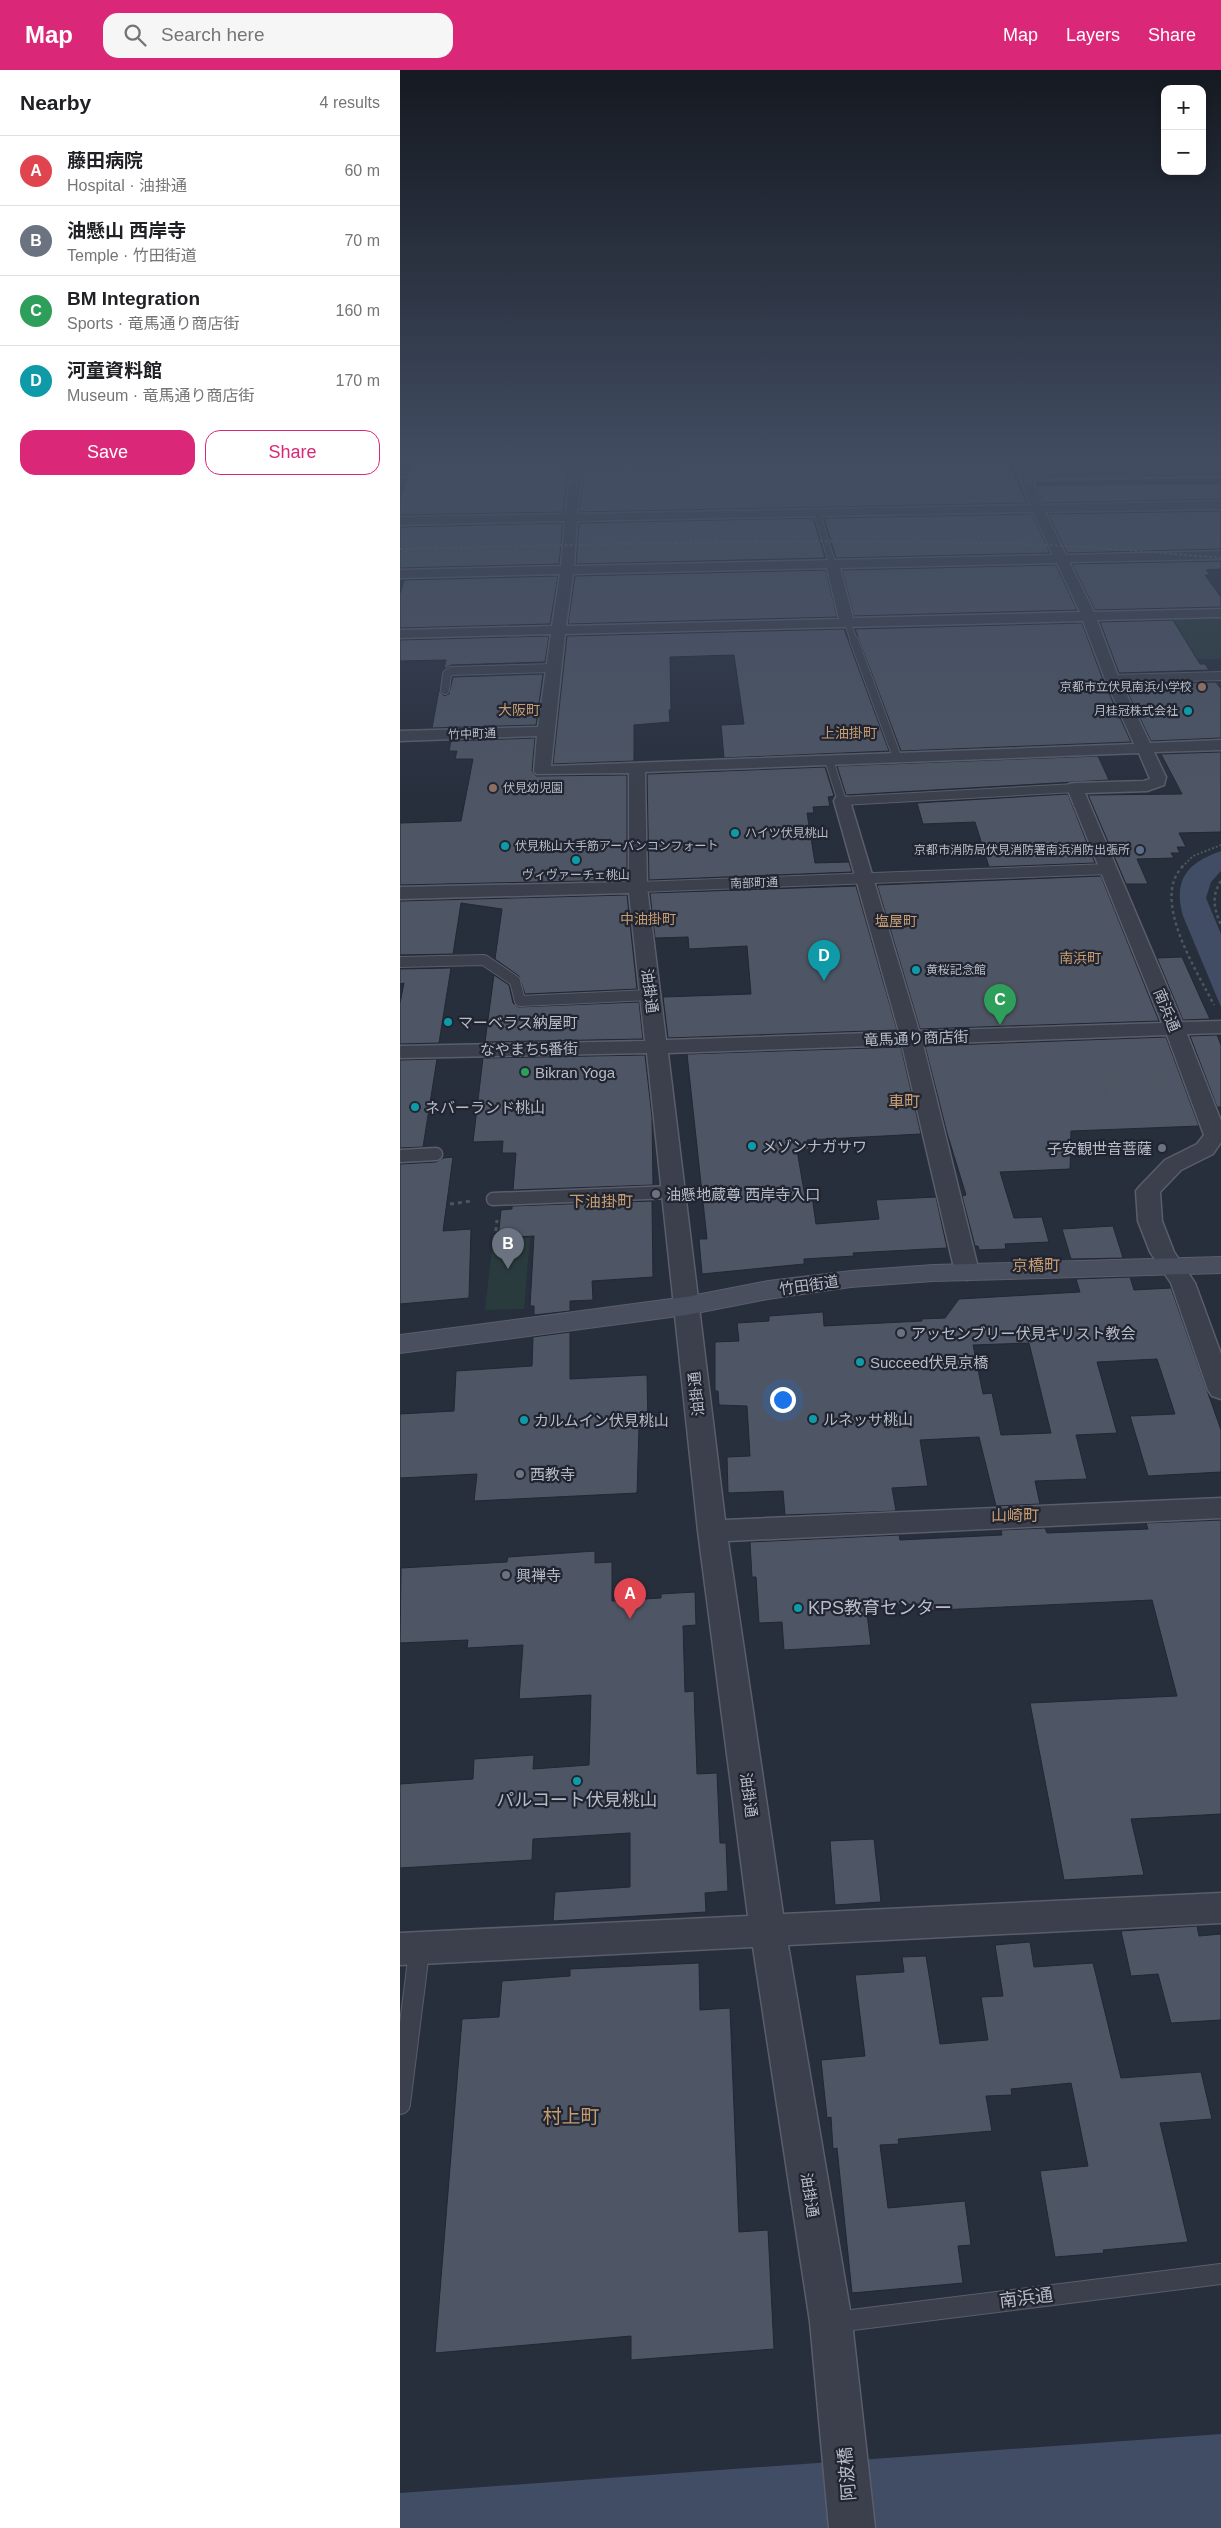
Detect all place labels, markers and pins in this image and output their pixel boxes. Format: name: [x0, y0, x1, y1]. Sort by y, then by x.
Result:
place label: 京都市立伏見南浜小学校: [1060, 680, 1192, 694]
marker: 京都市立伏見南浜小学校: [1196, 681, 1208, 693]
place label: 月桂冠株式会社: [1094, 704, 1178, 718]
marker: 月桂冠株式会社: [1182, 705, 1194, 717]
place label: 伏見幼児園: [503, 781, 563, 795]
marker: 伏見幼児園: [487, 782, 499, 794]
place label: ハイツ伏見桃山: [745, 826, 829, 840]
marker: ハイツ伏見桃山: [729, 827, 741, 839]
place label: 伏見桃山大手筋アーバンコンフォート: [515, 839, 718, 853]
marker: 伏見桃山大手筋アーバンコンフォート: [499, 840, 511, 852]
place label: 京都市消防局伏見消防署南浜消防出張所: [914, 843, 1130, 857]
marker: 京都市消防局伏見消防署南浜消防出張所: [1134, 844, 1146, 856]
marker: ヴィヴァーチェ桃山: [570, 854, 582, 866]
place label: ヴィヴァーチェ桃山: [522, 868, 630, 882]
pin: D: [808, 940, 840, 981]
place label: 黄桜記念館: [926, 963, 986, 977]
marker: 黄桜記念館: [910, 964, 922, 976]
pin: C: [984, 984, 1016, 1025]
place label: マーベラス納屋町: [458, 1014, 578, 1031]
marker: マーベラス納屋町: [442, 1016, 454, 1028]
place label: Bikran Yoga: [535, 1064, 616, 1081]
marker: Bikran Yoga: [519, 1066, 531, 1078]
place label: ネバーランド桃山: [425, 1099, 545, 1116]
marker: ネバーランド桃山: [409, 1101, 421, 1113]
place label: メゾンナガサワ: [762, 1138, 867, 1155]
marker: メゾンナガサワ: [746, 1140, 758, 1152]
place label: 子安観世音菩薩: [1047, 1140, 1152, 1157]
marker: 子安観世音菩薩: [1156, 1142, 1168, 1154]
place label: 油懸地蔵尊 西岸寺入口: [666, 1186, 820, 1203]
marker: 油懸地蔵尊 西岸寺入口: [650, 1188, 662, 1200]
pin: B: [492, 1228, 524, 1269]
place label: アッセンブリー伏見キリスト教会: [911, 1325, 1136, 1342]
marker: アッセンブリー伏見キリスト教会: [895, 1327, 907, 1339]
place label: Succeed伏見京橋: [870, 1354, 988, 1371]
marker: Succeed伏見京橋: [854, 1356, 866, 1368]
place label: ルネッサ桃山: [823, 1411, 913, 1428]
place label: カルムイン伏見桃山: [534, 1412, 669, 1429]
marker: ルネッサ桃山: [807, 1413, 819, 1425]
marker: カルムイン伏見桃山: [518, 1414, 530, 1426]
place label: 西教寺: [530, 1466, 575, 1483]
marker: 西教寺: [514, 1468, 526, 1480]
place label: 興禅寺: [516, 1567, 561, 1584]
marker: 興禅寺: [500, 1569, 512, 1581]
pin: A: [614, 1578, 646, 1619]
place label: KPS教育センター: [808, 1598, 952, 1618]
marker: KPS教育センター: [792, 1602, 804, 1614]
marker: パルコート伏見桃山: [571, 1775, 583, 1787]
place label: パルコート伏見桃山: [496, 1790, 658, 1810]

